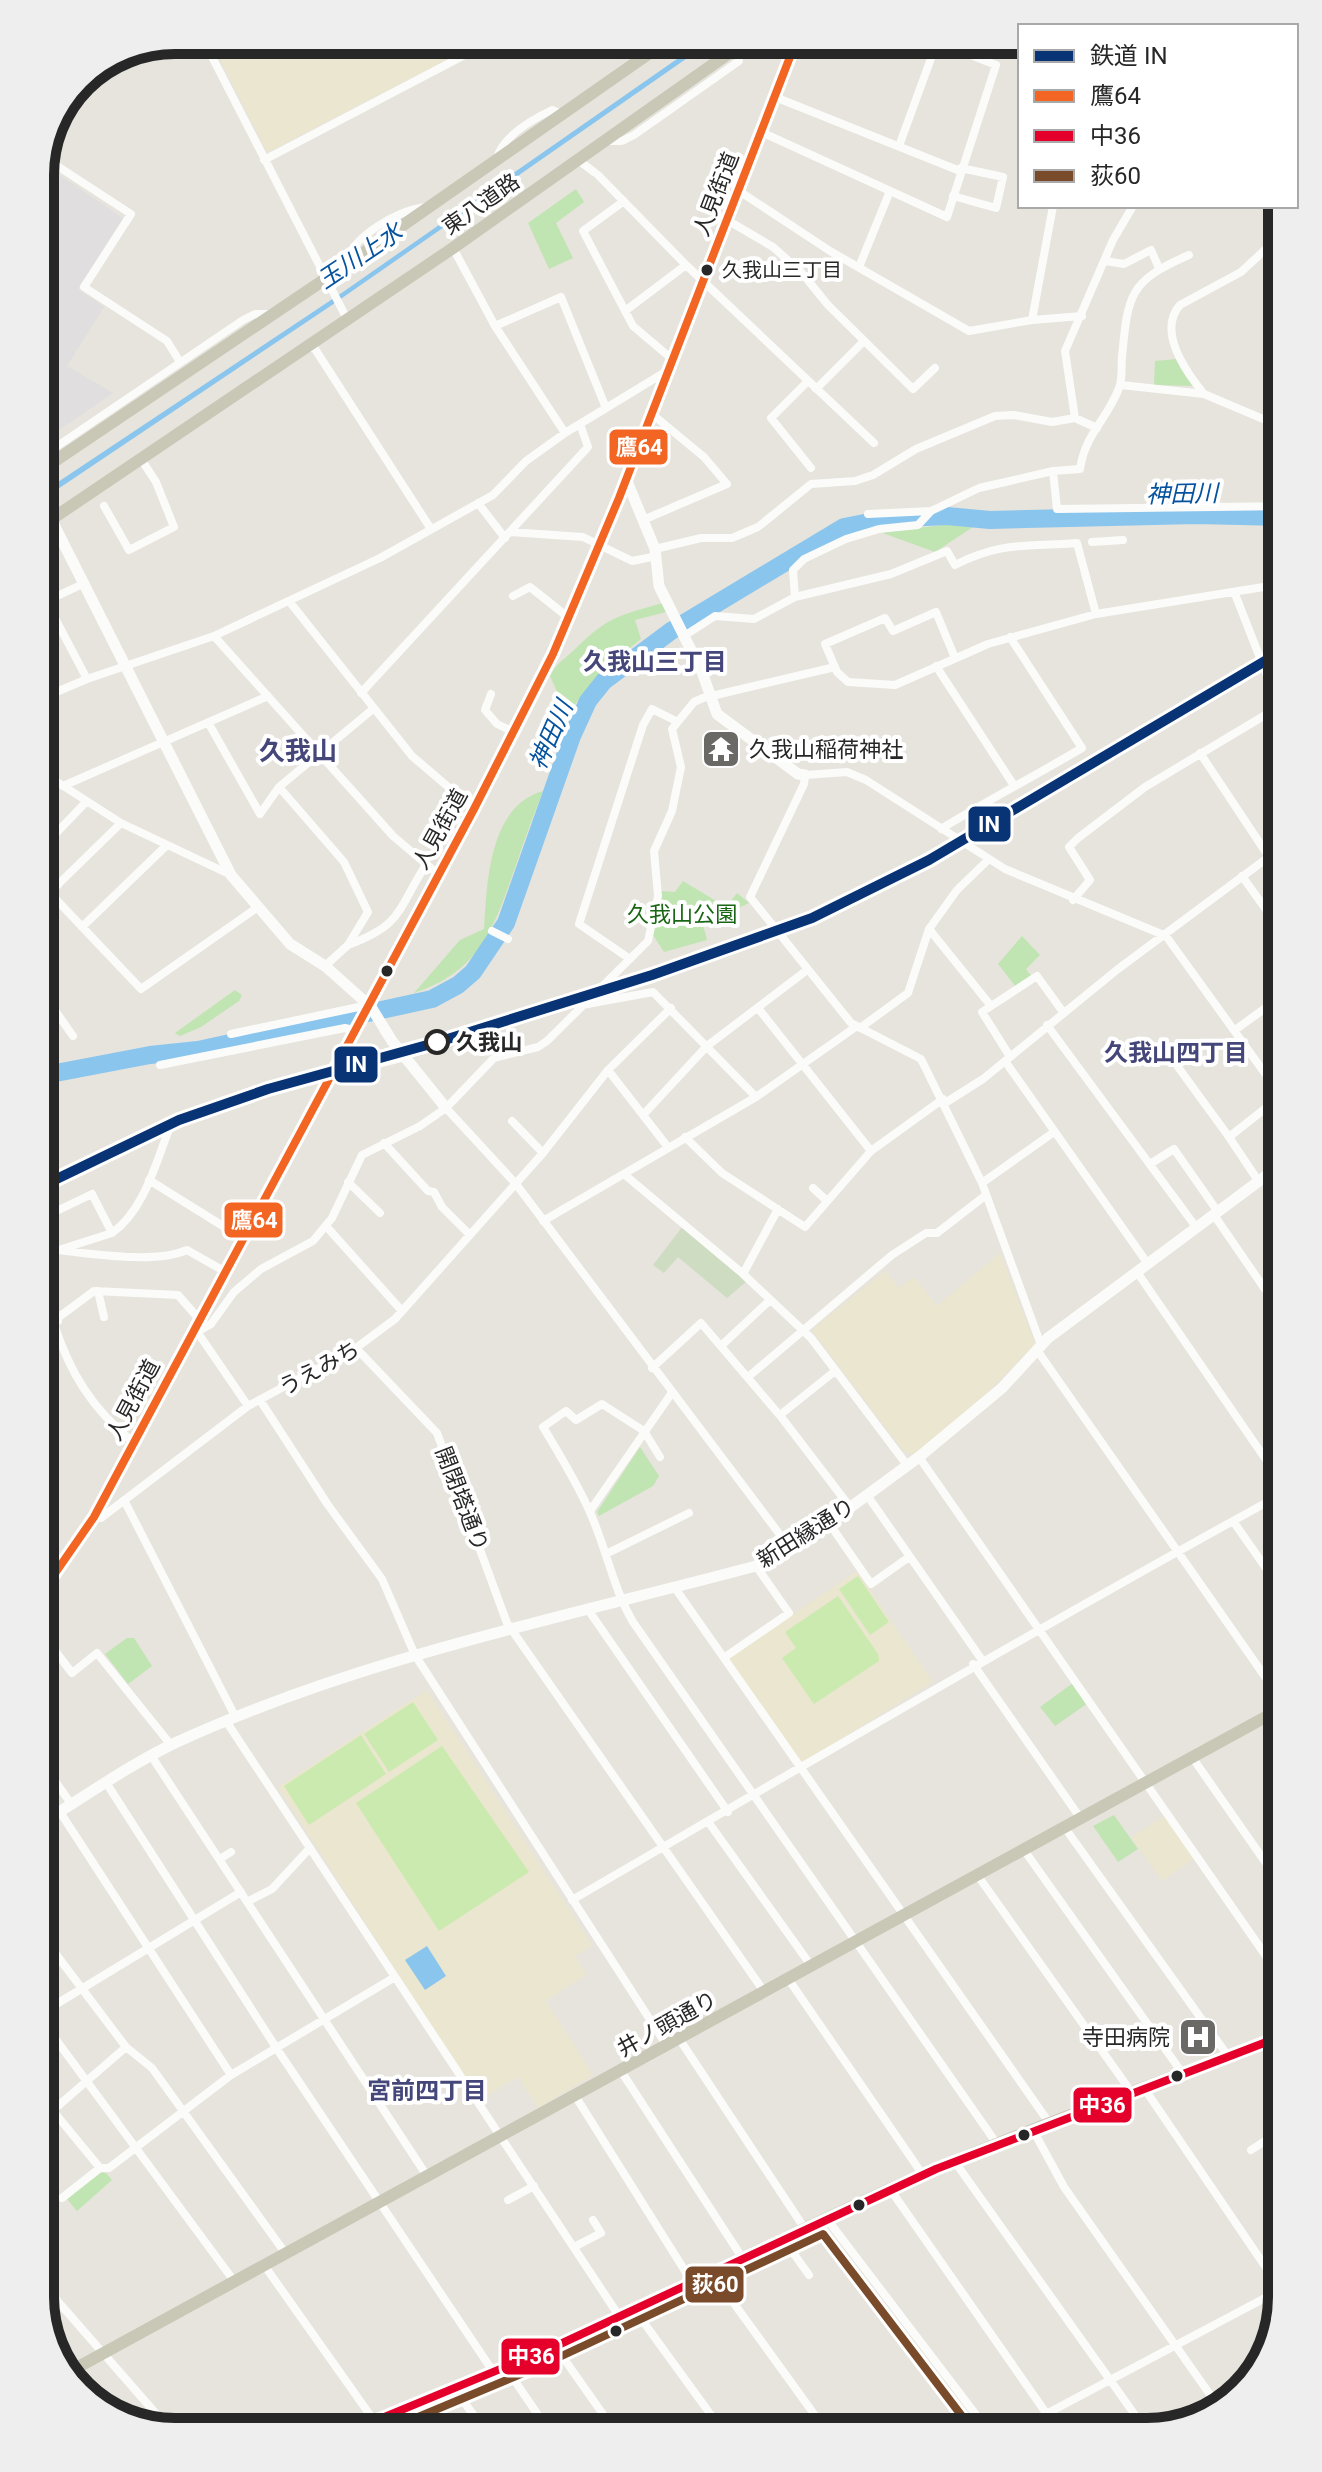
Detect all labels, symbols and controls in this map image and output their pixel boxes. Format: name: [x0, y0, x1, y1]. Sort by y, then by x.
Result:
legend: [1018, 24, 1298, 208]
text: 鉄道 IN: [1090, 42, 1168, 70]
text: 鷹64: [1090, 82, 1141, 110]
text: 中36: [1090, 122, 1141, 150]
street label: 人見街道: [689, 148, 743, 240]
text: 荻60: [1090, 162, 1141, 190]
street label: 東八道路: [438, 169, 524, 239]
water label: 玉川上水: [312, 216, 410, 294]
place label: 久我山三丁目: [722, 258, 842, 282]
marker: 久我山三丁目: [699, 262, 715, 278]
line badge: 鷹64: [608, 428, 669, 466]
text: 鷹64: [615, 435, 663, 460]
water label: 神田川: [1146, 479, 1221, 509]
district label: 久我山三丁目: [583, 648, 727, 676]
water label: 神田川: [524, 694, 580, 774]
temple icon: 久我山稲荷神社: [700, 728, 742, 770]
district label: 久我山: [259, 736, 337, 766]
place label: 久我山稲荷神社: [749, 737, 903, 762]
street label: 人見街道: [408, 784, 472, 874]
line badge: IN: [967, 805, 1012, 843]
text: IN: [978, 812, 1000, 837]
park label: 久我山公園: [627, 902, 737, 927]
unlabelled marker: [379, 963, 395, 979]
marker: 久我山: [425, 1030, 449, 1054]
place label: 久我山: [456, 1030, 522, 1055]
district label: 久我山四丁目: [1104, 1039, 1248, 1067]
line badge: IN: [333, 1045, 379, 1084]
text: IN: [345, 1052, 367, 1077]
line badge: 鷹64: [223, 1201, 284, 1239]
text: 鷹64: [230, 1208, 278, 1233]
street label: うえみち: [274, 1336, 364, 1400]
street label: 人見街道: [101, 1355, 165, 1445]
street label: 開閉塔通り: [431, 1443, 493, 1555]
street label: 新田縁通り: [753, 1493, 859, 1573]
street label: 井ノ頭通り: [613, 1986, 721, 2062]
hospital icon: 寺田病院: [1177, 2016, 1219, 2058]
place label: 寺田病院: [1082, 2025, 1170, 2050]
unlabelled marker: [1169, 2068, 1185, 2084]
district label: 宮前四丁目: [367, 2077, 487, 2105]
line badge: 中36: [1072, 2086, 1133, 2124]
text: 中36: [1078, 2093, 1126, 2118]
unlabelled marker: [1016, 2127, 1032, 2143]
unlabelled marker: [851, 2197, 867, 2213]
line badge: 荻60: [684, 2265, 745, 2304]
text: 荻60: [691, 2272, 739, 2297]
unlabelled marker: [608, 2323, 624, 2339]
line badge: 中36: [500, 2337, 561, 2376]
text: 中36: [507, 2344, 555, 2369]

